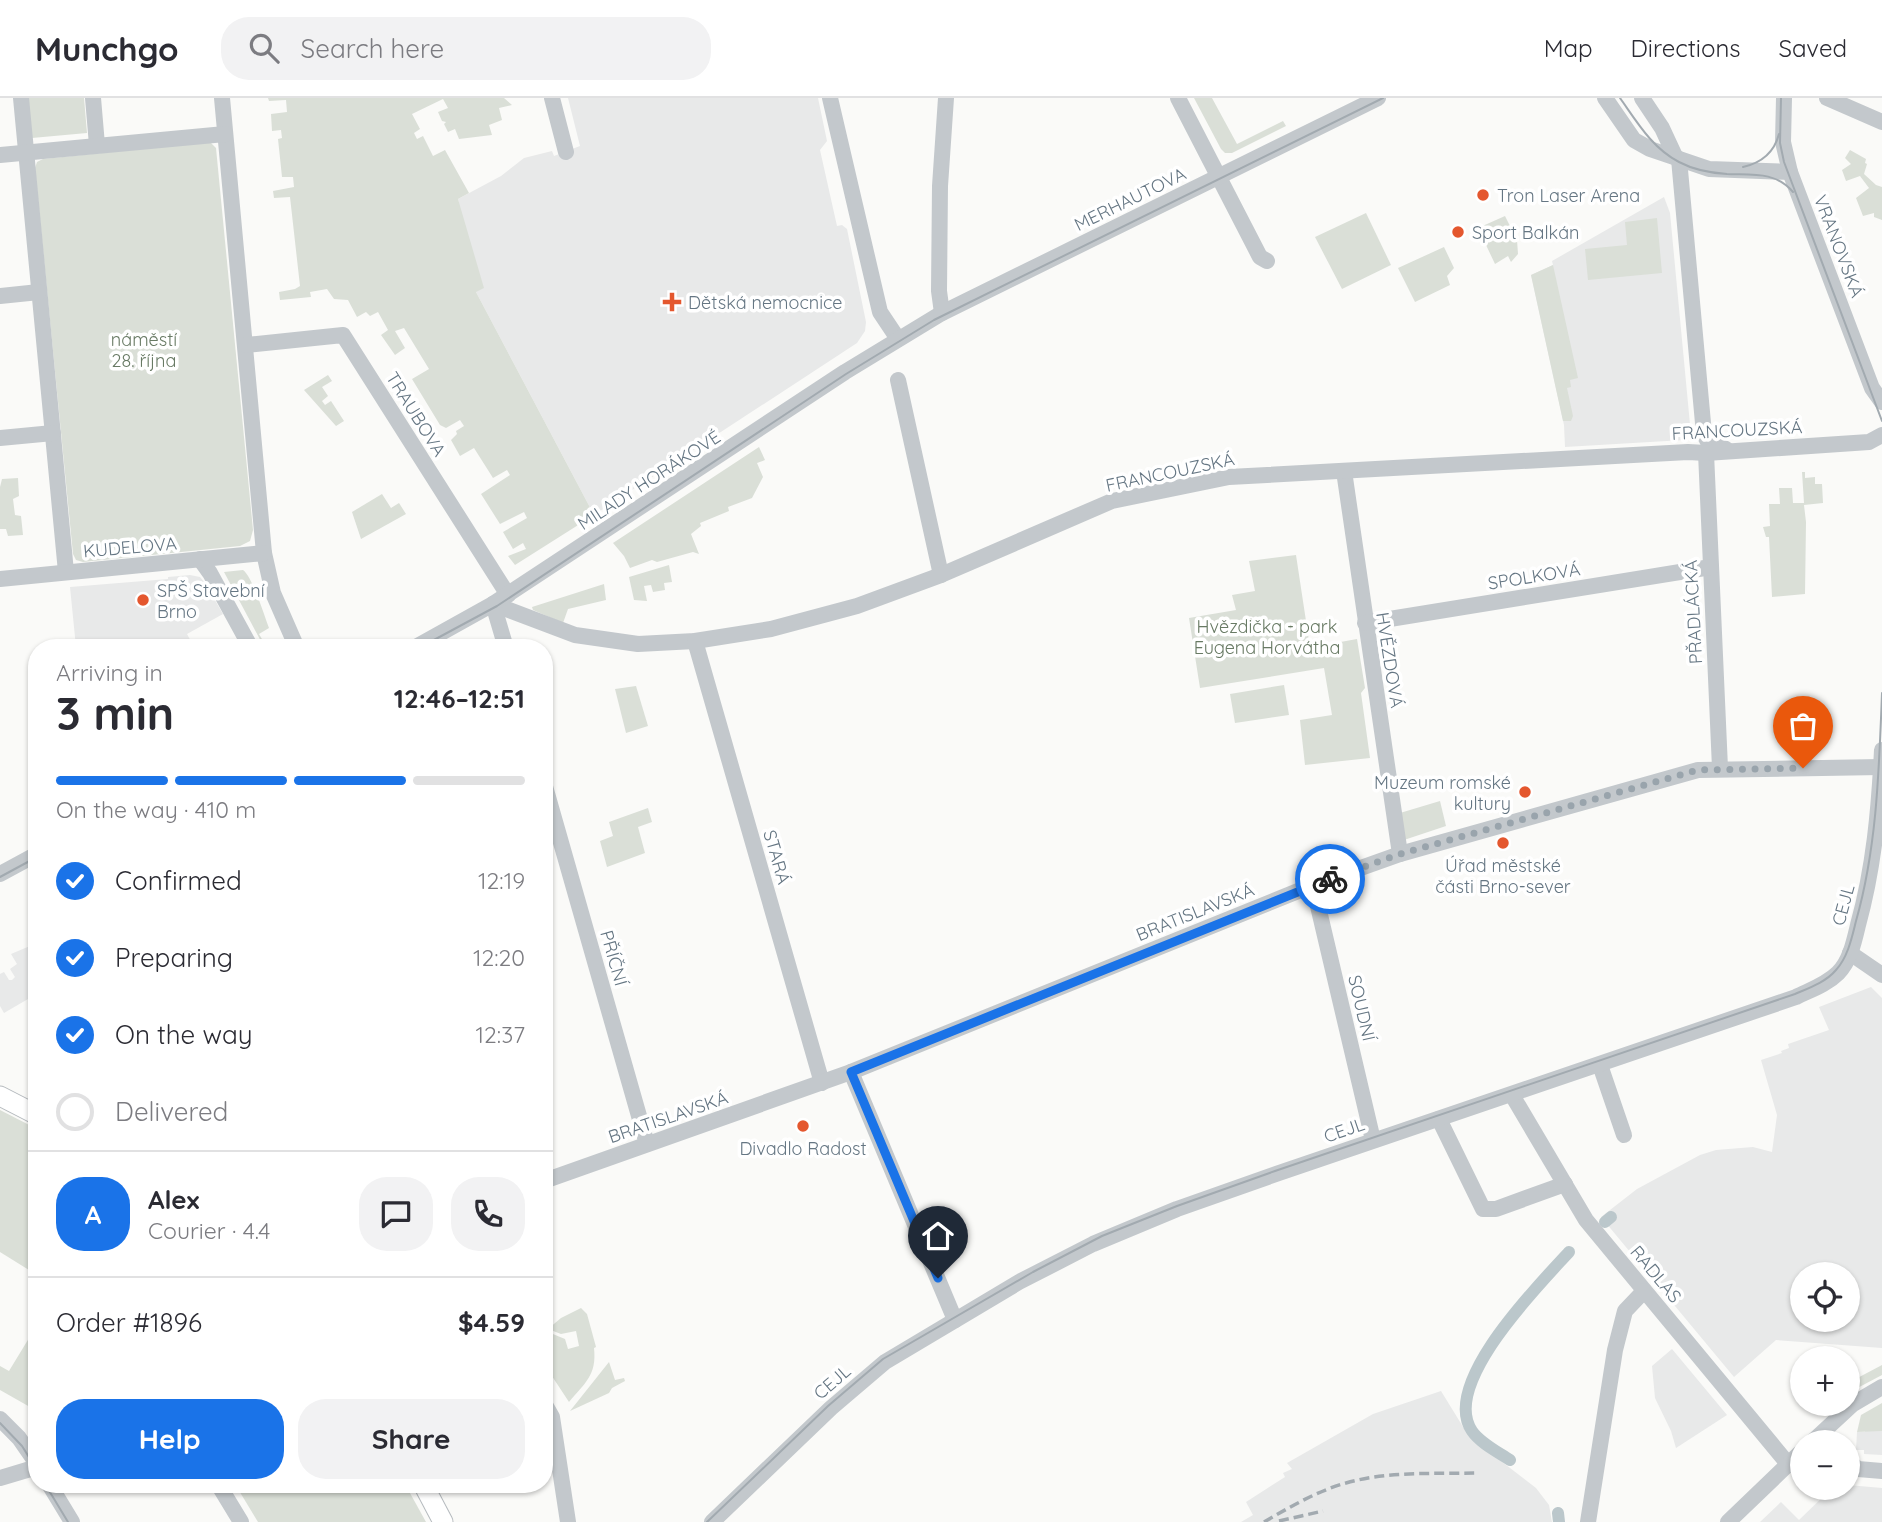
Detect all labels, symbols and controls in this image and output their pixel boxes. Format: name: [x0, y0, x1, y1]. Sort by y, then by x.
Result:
search box: [221, 17, 711, 80]
text: Munchgo: [35, 28, 179, 69]
icon: search: [245, 29, 283, 67]
text: Search here: [301, 32, 444, 65]
text: Map: [1544, 33, 1593, 63]
text: Directions: [1631, 33, 1741, 63]
text: Saved: [1779, 33, 1847, 63]
street label: MERHAUTOVA: [1070, 162, 1190, 236]
place label: Tron Laser Arena: [1497, 184, 1640, 207]
marker: Tron Laser Arena: [1475, 187, 1491, 203]
street label: VRANOVSKÁ: [1809, 191, 1869, 301]
place label: Sport Balkán: [1472, 221, 1579, 244]
marker: Sport Balkán: [1450, 224, 1466, 240]
place label: Dětská nemocnice: [688, 291, 842, 314]
marker: Dětská nemocnice: [662, 292, 682, 312]
park label: náměstí 28. října: [111, 328, 177, 372]
street label: TRAUBOVA: [381, 367, 451, 461]
street label: FRANCOUZSKÁ: [1671, 415, 1803, 445]
street label: MILADY HORÁKOVÉ: [573, 425, 725, 535]
street label: FRANCOUZSKÁ: [1104, 447, 1237, 497]
street label: KUDELOVA: [82, 531, 178, 563]
street label: SPOLKOVÁ: [1486, 557, 1582, 595]
street label: PŘADLÁCKÁ: [1679, 559, 1707, 665]
place label: SPŠ Stavební Brno: [157, 579, 265, 623]
marker: SPŠ Stavební Brno: [135, 592, 151, 608]
street label: HVĚZDOVÁ: [1371, 610, 1409, 710]
park label: Hvězdička - park Eugena Horvátha: [1194, 615, 1340, 659]
text: Arriving in: [56, 658, 163, 687]
text: 12:46–12:51: [394, 682, 525, 715]
text: 3 min: [56, 684, 174, 742]
pin: [1773, 696, 1833, 768]
icon: bag: [1784, 707, 1822, 745]
place label: Muzeum romské kultury: [1374, 771, 1511, 815]
marker: Muzeum romské kultury: [1517, 784, 1533, 800]
text: On the way · 410 m: [56, 795, 256, 824]
street label: STARÁ: [758, 827, 796, 887]
marker: Úřad městské části Brno-sever: [1495, 835, 1511, 851]
courier: [1295, 844, 1365, 914]
place label: Úřad městské části Brno-sever: [1435, 854, 1571, 898]
icon: bike: [1311, 860, 1349, 898]
icon: check: [56, 862, 94, 900]
text: Confirmed: [115, 864, 242, 897]
text: 12:19: [478, 866, 525, 895]
street label: BRATISLAVSKÁ: [1133, 878, 1258, 946]
street label: CEJL: [1826, 881, 1860, 928]
street label: PŘÍČNÍ: [595, 928, 633, 989]
icon: check: [56, 939, 94, 977]
text: Preparing: [115, 941, 233, 974]
text: 12:20: [473, 943, 525, 972]
street label: SOUDNÍ: [1343, 973, 1381, 1044]
icon: check: [56, 1016, 94, 1054]
text: On the way: [115, 1018, 253, 1051]
text: 12:37: [476, 1020, 525, 1049]
street label: BRATISLAVSKÁ: [605, 1086, 731, 1148]
text: Delivered: [115, 1095, 228, 1128]
street label: CEJL: [1321, 1112, 1368, 1148]
marker: Divadlo Radost: [795, 1118, 811, 1134]
place label: Divadlo Radost: [739, 1137, 867, 1160]
button: chat: [359, 1177, 433, 1251]
button: phone: [451, 1177, 525, 1251]
text: Alex: [148, 1183, 199, 1216]
text: A: [85, 1198, 101, 1231]
pin: [908, 1206, 968, 1278]
text: Courier · 4.4: [148, 1216, 270, 1245]
icon: home: [919, 1217, 957, 1255]
street label: RADLAS: [1625, 1241, 1687, 1307]
map controls: [1790, 1262, 1860, 1500]
button: locate: [1790, 1262, 1860, 1332]
text: Order #1896: [56, 1306, 202, 1339]
text: $4.59: [458, 1306, 525, 1339]
button: +: [1790, 1346, 1860, 1416]
street label: CEJL: [809, 1359, 856, 1404]
button: Help: [56, 1399, 284, 1479]
button: Share: [298, 1399, 525, 1479]
button: −: [1790, 1430, 1860, 1500]

